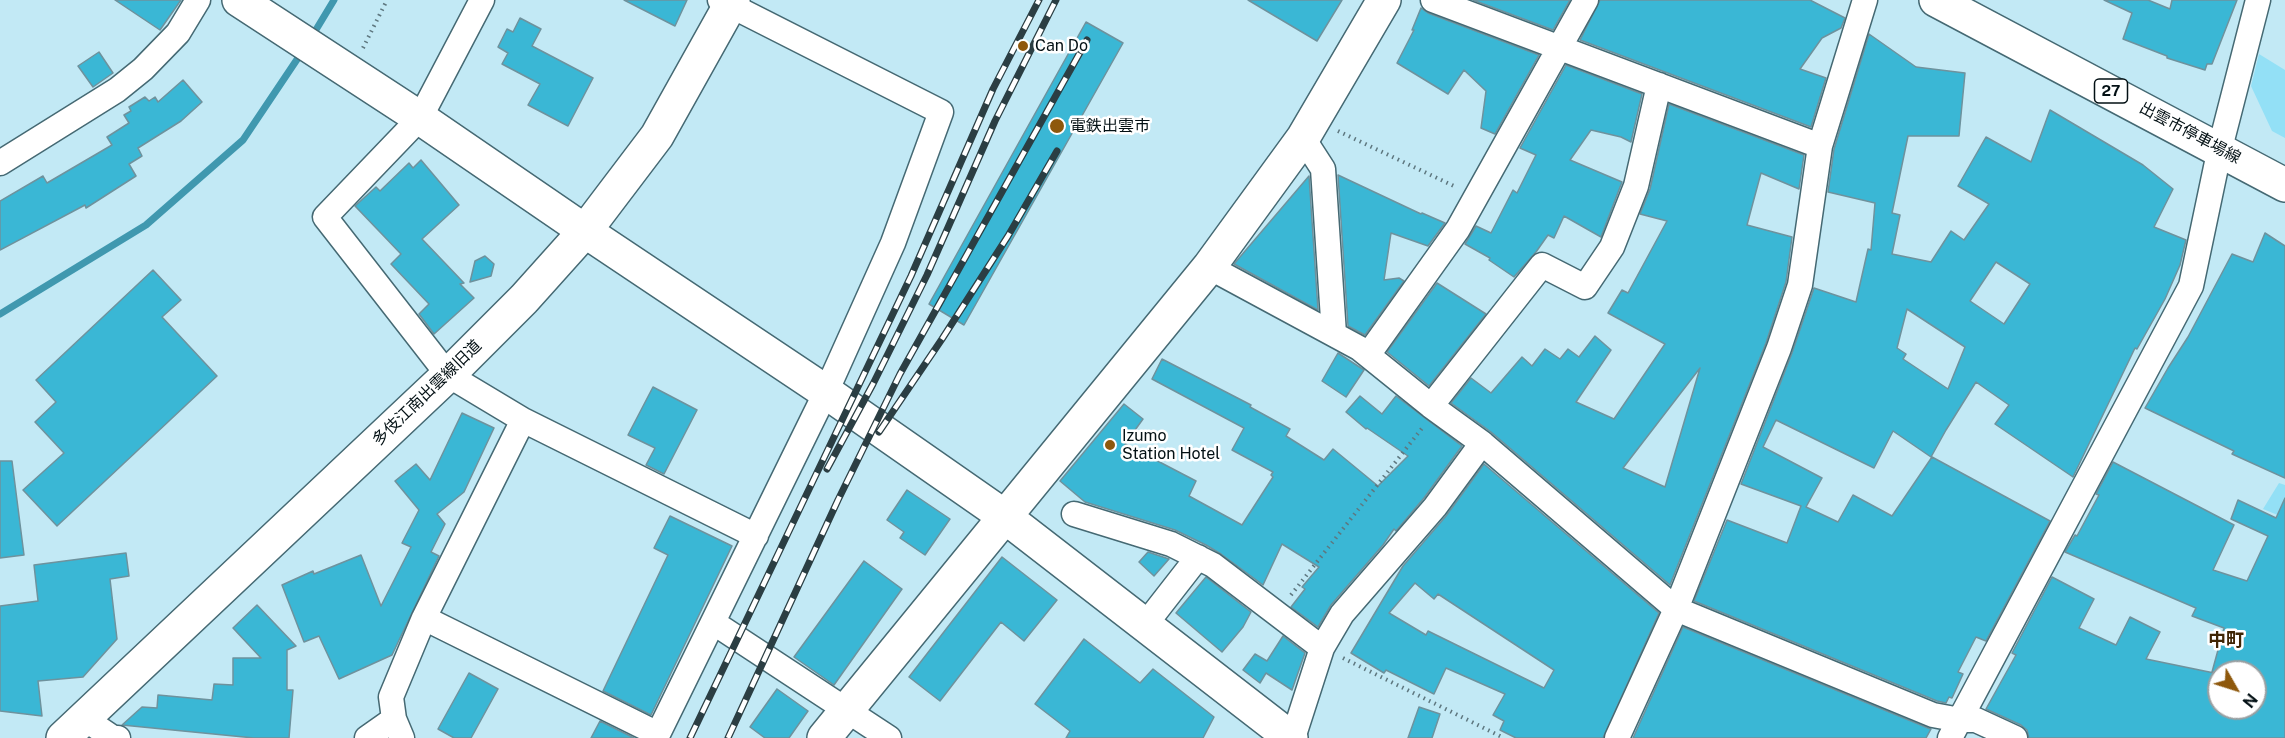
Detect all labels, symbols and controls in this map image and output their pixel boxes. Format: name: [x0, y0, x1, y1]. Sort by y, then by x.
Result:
place label: Can Do: [1035, 36, 1088, 56]
marker: Can Do: [1016, 39, 1030, 53]
road number: 27: [2094, 79, 2128, 103]
street label: 出雲市停車場線: [2136, 98, 2244, 168]
place label: 電鉄出雲市: [1070, 116, 1150, 136]
marker: 電鉄出雲市: [1048, 117, 1066, 135]
street label: 多伎江南出雲線旧道: [369, 336, 485, 450]
place label: Izumo Station Hotel: [1122, 426, 1220, 464]
marker: Izumo Station Hotel: [1103, 438, 1117, 452]
district label: 中町: [2208, 629, 2244, 651]
north arrow: [2207, 660, 2267, 720]
text: N: [2239, 690, 2261, 711]

